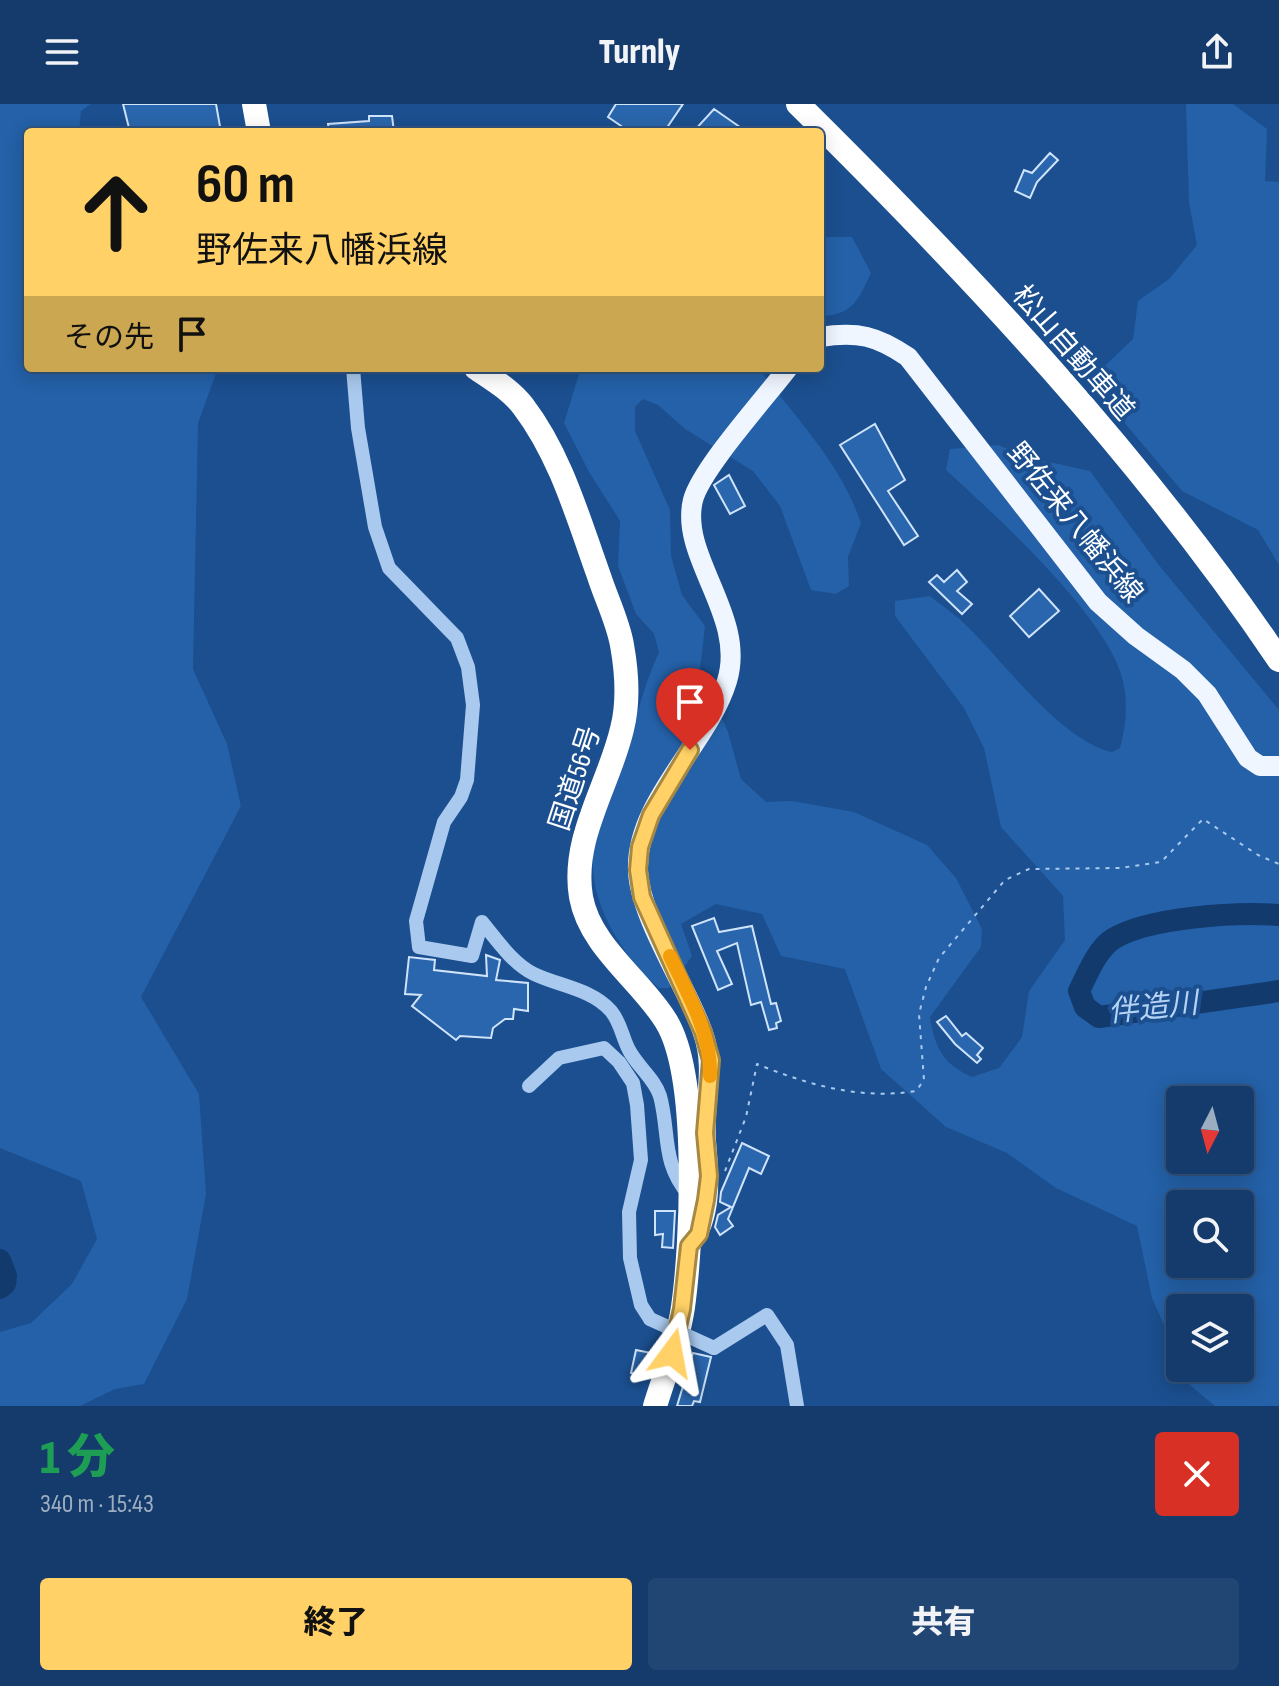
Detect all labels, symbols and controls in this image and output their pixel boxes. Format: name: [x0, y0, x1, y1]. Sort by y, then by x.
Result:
icon: menu: [40, 30, 84, 74]
icon: share: [1195, 30, 1239, 74]
text: Turnly: [599, 31, 680, 74]
text: 60 m: [196, 152, 295, 219]
icon: ahead: [64, 160, 168, 264]
text: 野佐来八幡浜線: [196, 230, 448, 273]
street label: 松山自動車道: [1005, 279, 1140, 427]
icon: arrive: [170, 312, 214, 356]
text: その先: [64, 320, 154, 356]
street label: 野佐来八幡浜線: [1000, 436, 1149, 609]
pin: [656, 668, 724, 750]
icon: arrive: [668, 680, 712, 724]
street label: 国道56号: [543, 722, 608, 835]
water label: 伴造川: [1106, 985, 1203, 1031]
north arrow: [1166, 1086, 1254, 1174]
map controls: [1166, 1086, 1254, 1382]
button: search: [1166, 1190, 1254, 1278]
button: layers: [1166, 1294, 1254, 1382]
position arrow: [630, 1311, 714, 1395]
text: 1 分: [40, 1430, 115, 1487]
button: close: [1155, 1432, 1239, 1516]
text: 340 m · 15:43: [40, 1489, 154, 1520]
button: 終了: [40, 1578, 632, 1670]
button: 共有: [648, 1578, 1239, 1670]

